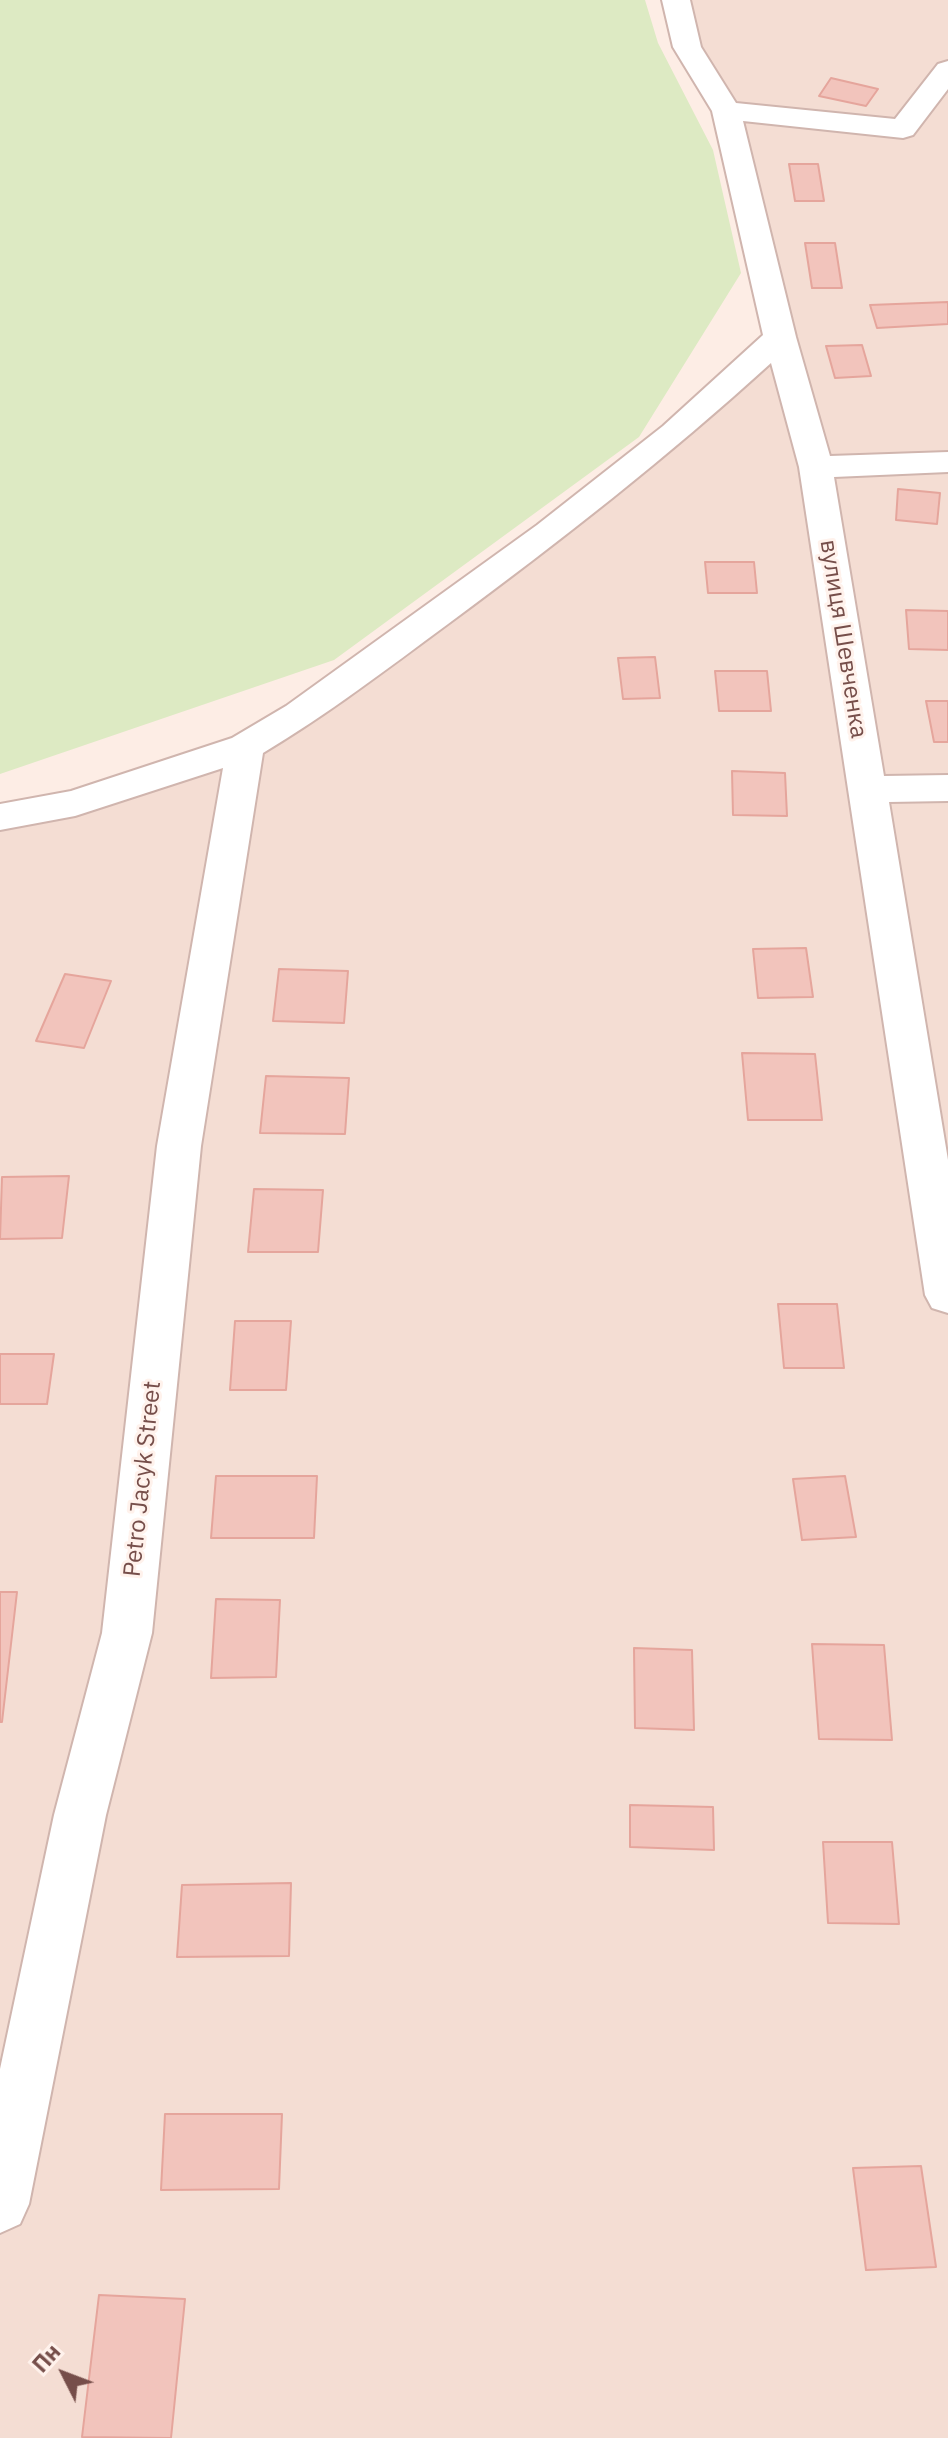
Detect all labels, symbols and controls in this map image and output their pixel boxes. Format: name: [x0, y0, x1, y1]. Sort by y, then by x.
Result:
street label: вулиця Шевченка: [813, 538, 873, 740]
street label: Petro Jacyk Street: [118, 1380, 168, 1578]
north arrow: [24, 2334, 104, 2414]
text: Пн: [25, 2337, 66, 2378]

